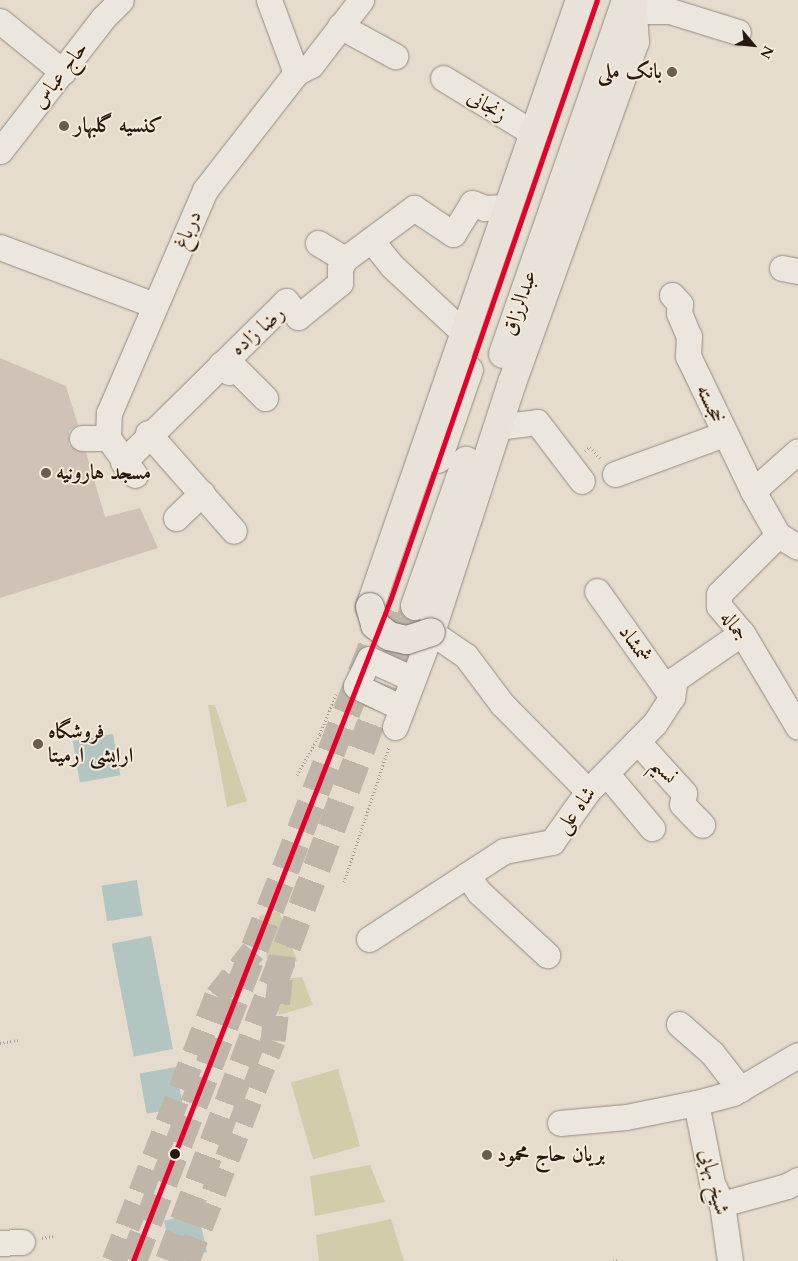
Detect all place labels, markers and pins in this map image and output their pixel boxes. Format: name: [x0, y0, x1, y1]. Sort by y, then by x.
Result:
place label: بانک ملی: [598, 59, 662, 85]
marker: بانک ملی: [666, 66, 678, 78]
place label: کنسیه گلبهار: [74, 113, 163, 139]
marker: کنسیه گلبهار: [58, 120, 70, 132]
place label: مسجد هارونیه: [56, 460, 151, 486]
marker: مسجد هارونیه: [40, 467, 52, 479]
place label: فروشگاه ارایشی ارمیتا: [48, 719, 133, 769]
marker: فروشگاه ارایشی ارمیتا: [32, 738, 44, 750]
place label: بریان حاج محمود: [497, 1142, 605, 1168]
unlabelled marker: [170, 1149, 180, 1159]
marker: بریان حاج محمود: [481, 1149, 493, 1161]

